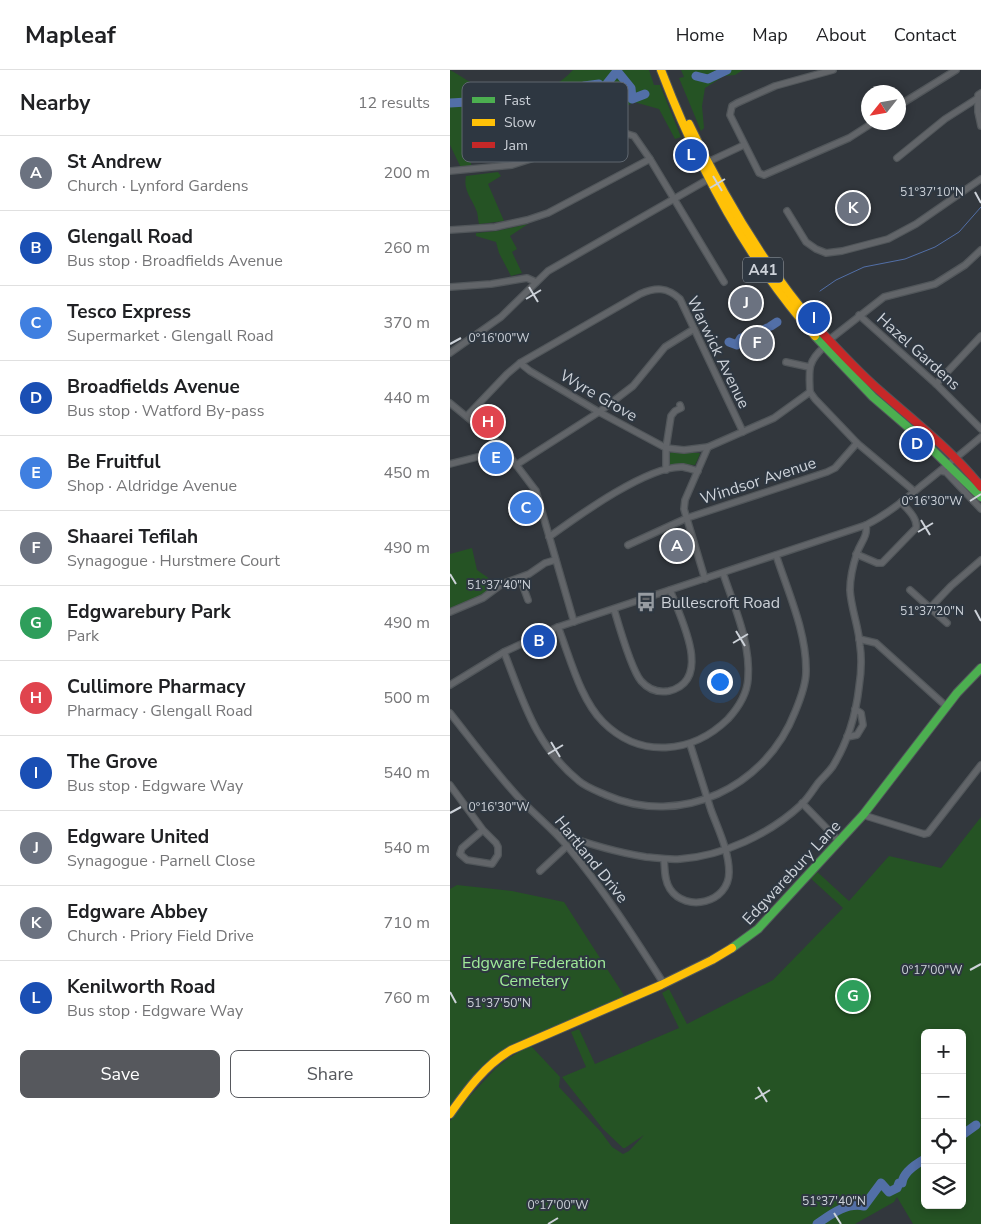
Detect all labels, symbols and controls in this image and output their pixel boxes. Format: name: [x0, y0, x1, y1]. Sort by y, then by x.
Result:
text: Mapleaf: [25, 19, 116, 51]
text: Home: [676, 23, 724, 47]
text: Map: [752, 23, 788, 47]
text: About: [816, 23, 866, 47]
text: Contact: [894, 23, 956, 47]
legend: [462, 82, 628, 162]
north arrow: [861, 85, 906, 130]
text: Nearby: [20, 89, 90, 117]
text: Fast: [504, 91, 530, 110]
text: 12 results: [358, 92, 430, 114]
text: Slow: [504, 113, 536, 132]
text: Jam: [503, 136, 528, 155]
pin: L: [675, 136, 707, 174]
text: St Andrew: [67, 149, 162, 175]
text: A: [30, 162, 42, 184]
text: 200 m: [383, 162, 430, 184]
text: Church · Lynford Gardens: [67, 175, 249, 197]
text: 51°37'10"N: [900, 184, 964, 200]
pin: K: [837, 189, 869, 227]
text: Glengall Road: [67, 224, 193, 250]
text: B: [30, 237, 42, 259]
text: 260 m: [383, 237, 430, 259]
text: Bus stop · Broadfields Avenue: [67, 250, 283, 272]
road number: A41: [743, 258, 783, 282]
pin: J: [730, 284, 762, 322]
street label: Warwick Avenue: [681, 293, 755, 412]
text: Tesco Express: [67, 299, 191, 325]
pin: I: [798, 299, 830, 337]
street label: Hazel Gardens: [872, 308, 965, 395]
text: C: [31, 312, 41, 334]
text: 370 m: [383, 312, 430, 334]
pin: F: [741, 324, 773, 362]
text: Supermarket · Glengall Road: [67, 325, 274, 347]
text: 0°16'00"W: [468, 330, 530, 346]
street label: Wyre Grove: [556, 365, 641, 427]
text: Broadfields Avenue: [67, 374, 240, 400]
text: D: [30, 387, 42, 409]
text: 440 m: [383, 387, 430, 409]
text: Bus stop · Watford By-pass: [67, 400, 264, 422]
pin: H: [472, 403, 504, 441]
pin: D: [901, 425, 933, 463]
pin: E: [480, 439, 512, 477]
text: Be Fruitful: [67, 449, 161, 475]
street label: Windsor Avenue: [698, 452, 819, 510]
text: E: [31, 462, 41, 484]
text: 450 m: [383, 462, 430, 484]
text: Shop · Aldridge Avenue: [67, 475, 237, 497]
pin: C: [510, 489, 542, 527]
text: 0°16'30"W: [901, 493, 963, 509]
text: Shaarei Tefilah: [67, 524, 198, 550]
pin: A: [661, 527, 693, 565]
text: F: [32, 537, 41, 559]
text: 490 m: [383, 537, 430, 559]
text: Synagogue · Hurstmere Court: [67, 550, 280, 572]
text: 51°37'40"N: [467, 577, 531, 593]
bus stop icon: Bullescroft Road: [635, 591, 657, 613]
place label: Bullescroft Road: [661, 592, 780, 614]
text: Edgwarebury Park: [67, 599, 231, 625]
text: 51°37'20"N: [900, 603, 964, 619]
text: G: [30, 612, 42, 634]
text: 490 m: [383, 612, 430, 634]
pin: B: [523, 622, 555, 660]
text: Park: [67, 625, 99, 647]
your location: [707, 669, 733, 695]
text: Cullimore Pharmacy: [67, 674, 245, 700]
text: H: [30, 687, 42, 709]
text: 500 m: [383, 687, 430, 709]
text: Pharmacy · Glengall Road: [67, 700, 253, 722]
text: The Grove: [67, 749, 158, 775]
text: I: [34, 762, 38, 784]
text: 540 m: [383, 762, 430, 784]
text: Bus stop · Edgware Way: [67, 775, 243, 797]
text: 0°16'30"W: [468, 799, 530, 815]
street label: Hartland Drive: [549, 811, 633, 908]
street label: Edgwarebury Lane: [737, 816, 846, 930]
text: Edgware United: [67, 824, 209, 850]
text: J: [33, 837, 39, 859]
text: 540 m: [383, 837, 430, 859]
text: Synagogue · Parnell Close: [67, 850, 255, 872]
text: Edgware Abbey: [67, 899, 207, 925]
text: K: [31, 912, 41, 934]
text: 710 m: [383, 912, 430, 934]
text: Church · Priory Field Drive: [67, 925, 254, 947]
park label: Edgware Federation Cemetery: [462, 952, 606, 992]
text: 0°17'00"W: [901, 962, 963, 978]
text: Kenilworth Road: [67, 974, 215, 1000]
pin: G: [837, 977, 869, 1015]
text: L: [32, 987, 41, 1009]
text: 760 m: [383, 987, 430, 1009]
text: 51°37'50"N: [467, 995, 531, 1011]
text: Bus stop · Edgware Way: [67, 1000, 243, 1022]
map controls: [921, 1029, 966, 1209]
button: +: [921, 1029, 966, 1074]
button: Save: [20, 1050, 220, 1098]
button: Share: [230, 1050, 430, 1098]
button: −: [921, 1074, 966, 1119]
button: locate: [921, 1119, 966, 1164]
button: layers: [921, 1164, 966, 1209]
text: 51°37'40"N: [802, 1193, 866, 1209]
text: 0°17'00"W: [527, 1197, 589, 1213]

